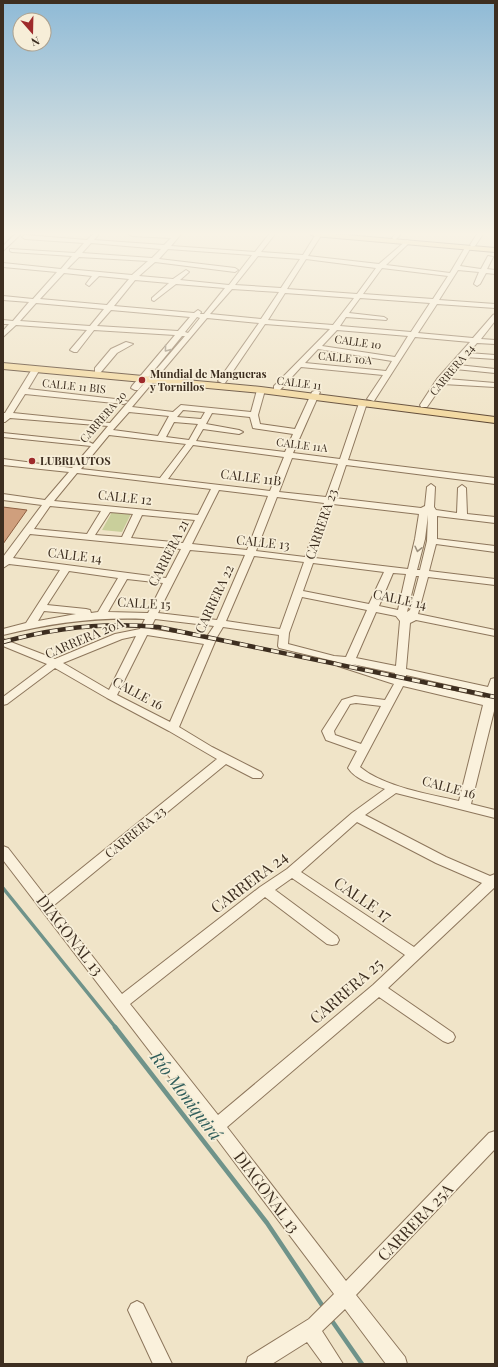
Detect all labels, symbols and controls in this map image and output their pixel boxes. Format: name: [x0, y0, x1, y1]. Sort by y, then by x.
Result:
north arrow: [12, 12, 52, 52]
text: N: [29, 33, 42, 50]
street label: CALLE 10: [334, 331, 383, 352]
street label: CARRERA 24: [426, 340, 478, 399]
one-way arrow: [164, 344, 171, 351]
street label: CALLE 10A: [317, 348, 373, 367]
place label: Mundial de Mangueras y Tornillos: [149, 366, 267, 394]
street label: CALLE 11: [276, 372, 322, 393]
street label: CALLE 11 BIS: [41, 375, 107, 396]
marker: Mundial de Mangueras y Tornillos: [137, 375, 147, 385]
street label: CARRERA 20: [76, 387, 130, 446]
street label: CALLE 11A: [275, 434, 329, 455]
place label: LUBRIAUTOS: [40, 453, 111, 468]
marker: LUBRIAUTOS: [27, 456, 37, 466]
street label: CALLE 11B: [220, 464, 282, 489]
street label: CALLE 12: [97, 485, 153, 508]
street label: CARRERA 23: [301, 486, 341, 561]
street label: CARRERA 21: [144, 516, 192, 589]
street label: CALLE 13: [235, 530, 291, 553]
street label: CALLE 14: [47, 543, 103, 566]
one-way arrow: [414, 546, 422, 552]
street label: CARRERA 22: [190, 562, 237, 636]
street label: CALLE 14: [372, 585, 429, 612]
street label: CALLE 15: [117, 593, 171, 612]
street label: CARRERA 20A: [42, 613, 126, 662]
street label: CALLE 16: [110, 672, 167, 713]
street label: CALLE 16: [420, 771, 478, 802]
street label: CARRERA 23: [101, 802, 169, 861]
street label: CARRERA 24: [206, 846, 292, 917]
street label: CALLE 17: [330, 872, 397, 926]
street label: DIAGONAL 13: [32, 890, 109, 979]
street label: CARRERA 25: [305, 953, 387, 1028]
water label: Río Moniquirá: [146, 1046, 227, 1144]
street label: DIAGONAL 13: [230, 1147, 305, 1237]
street label: CARRERA 25A: [372, 1178, 458, 1265]

